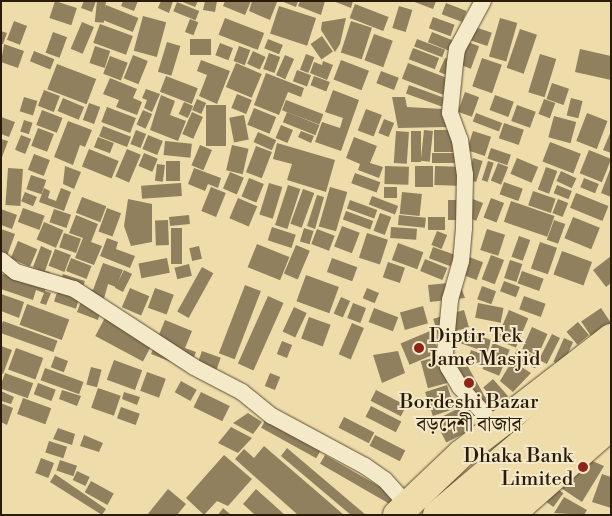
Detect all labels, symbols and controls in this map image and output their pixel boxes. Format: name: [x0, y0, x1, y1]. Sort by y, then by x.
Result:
place label: Diptir Tek Jame Masjid: [429, 324, 540, 371]
marker: Diptir Tek Jame Masjid: [413, 342, 425, 354]
marker: Bordeshi Bazar বড়দেশী বাজার: [463, 377, 475, 389]
place label: Bordeshi Bazar বড়দেশী বাজার: [399, 391, 539, 438]
place label: Dhaka Bank Limited: [464, 444, 573, 491]
marker: Dhaka Bank Limited: [577, 461, 589, 473]

